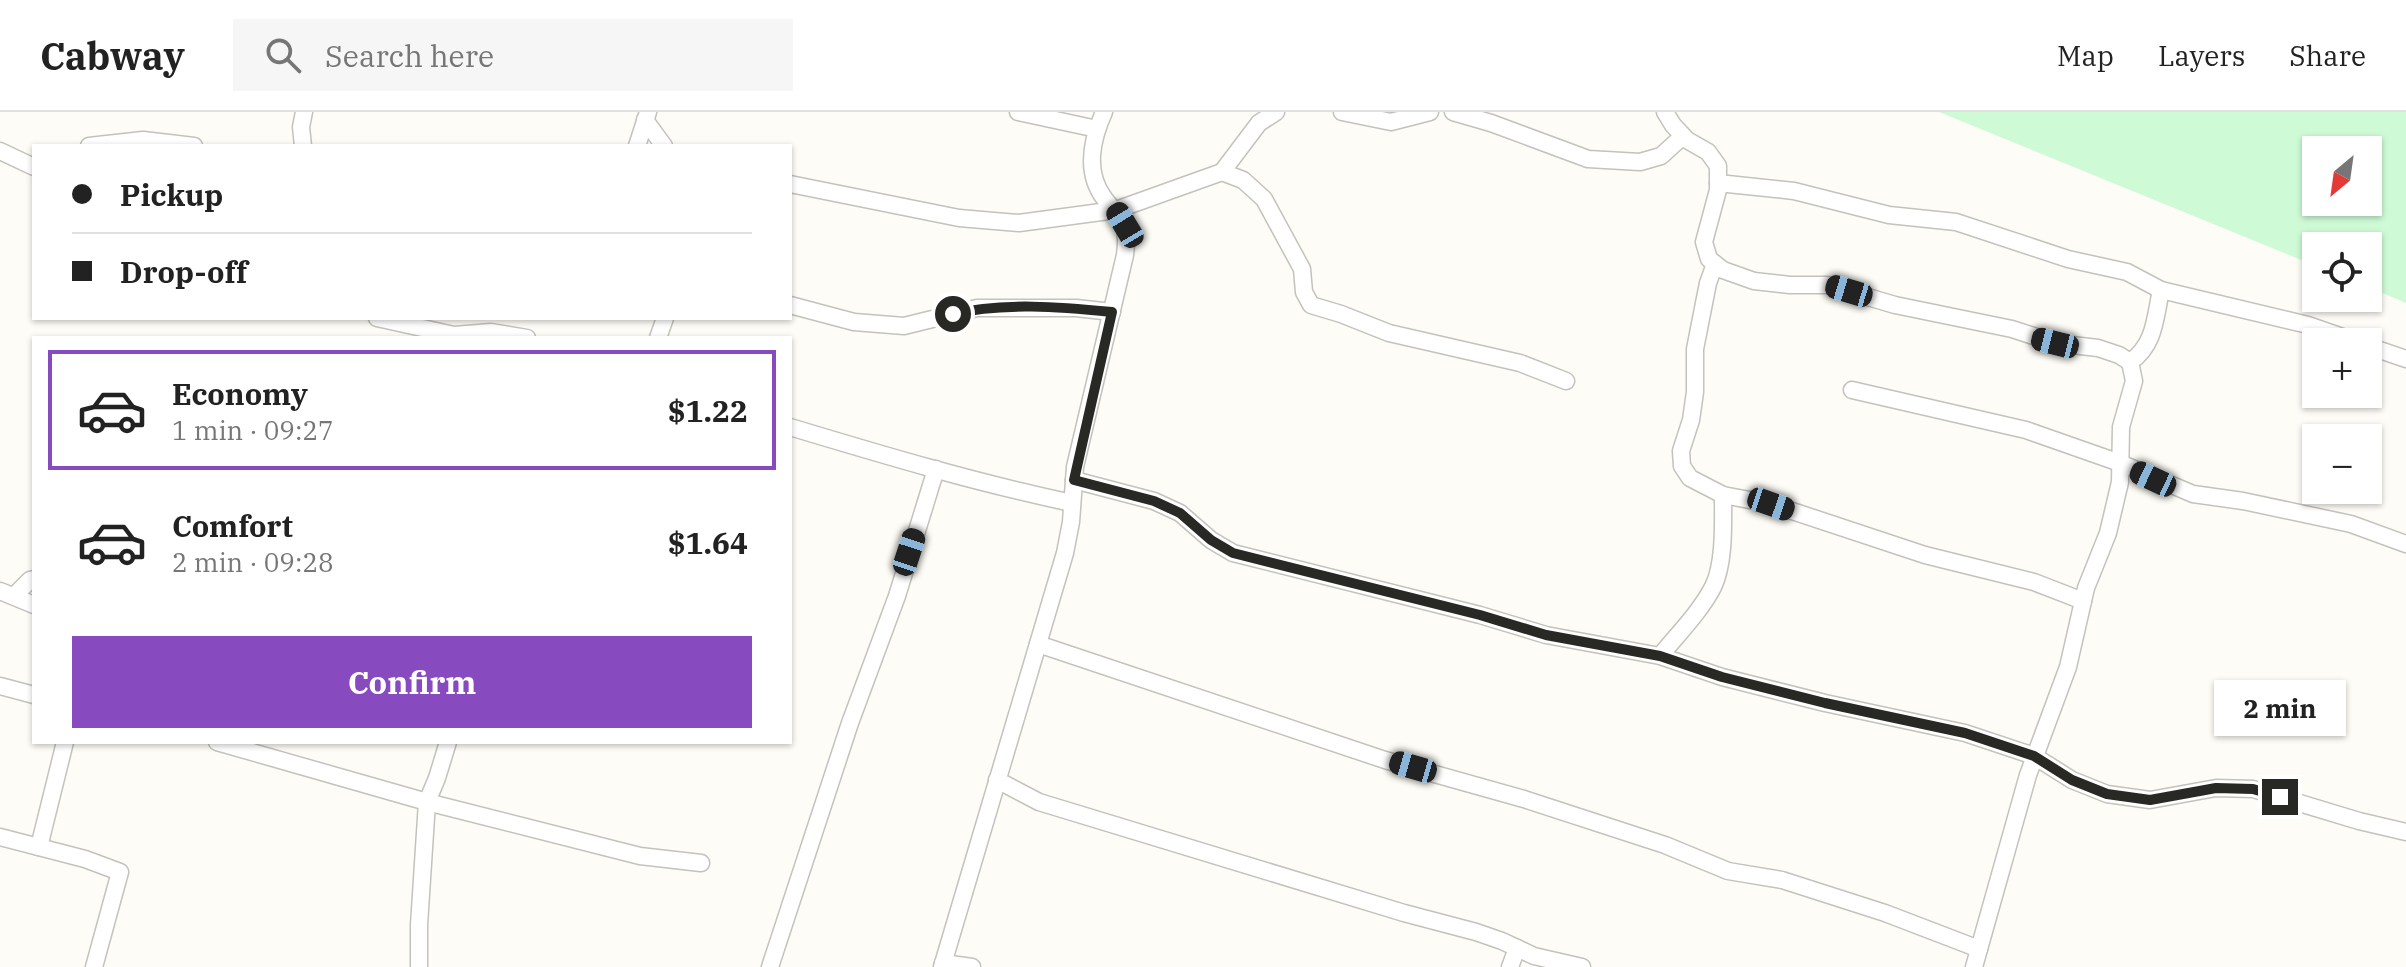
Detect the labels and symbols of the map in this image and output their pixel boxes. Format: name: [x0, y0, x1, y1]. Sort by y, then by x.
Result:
north arrow: [2302, 136, 2382, 216]
car: [1102, 198, 1148, 252]
car: [1823, 273, 1875, 309]
route start: [935, 296, 971, 332]
car: [2029, 326, 2081, 360]
car: [2126, 458, 2180, 500]
car: [1744, 485, 1798, 523]
car: [890, 525, 928, 579]
callout: 2 min: [2214, 681, 2346, 737]
car: [1387, 749, 1439, 785]
route end: [2262, 779, 2298, 815]

